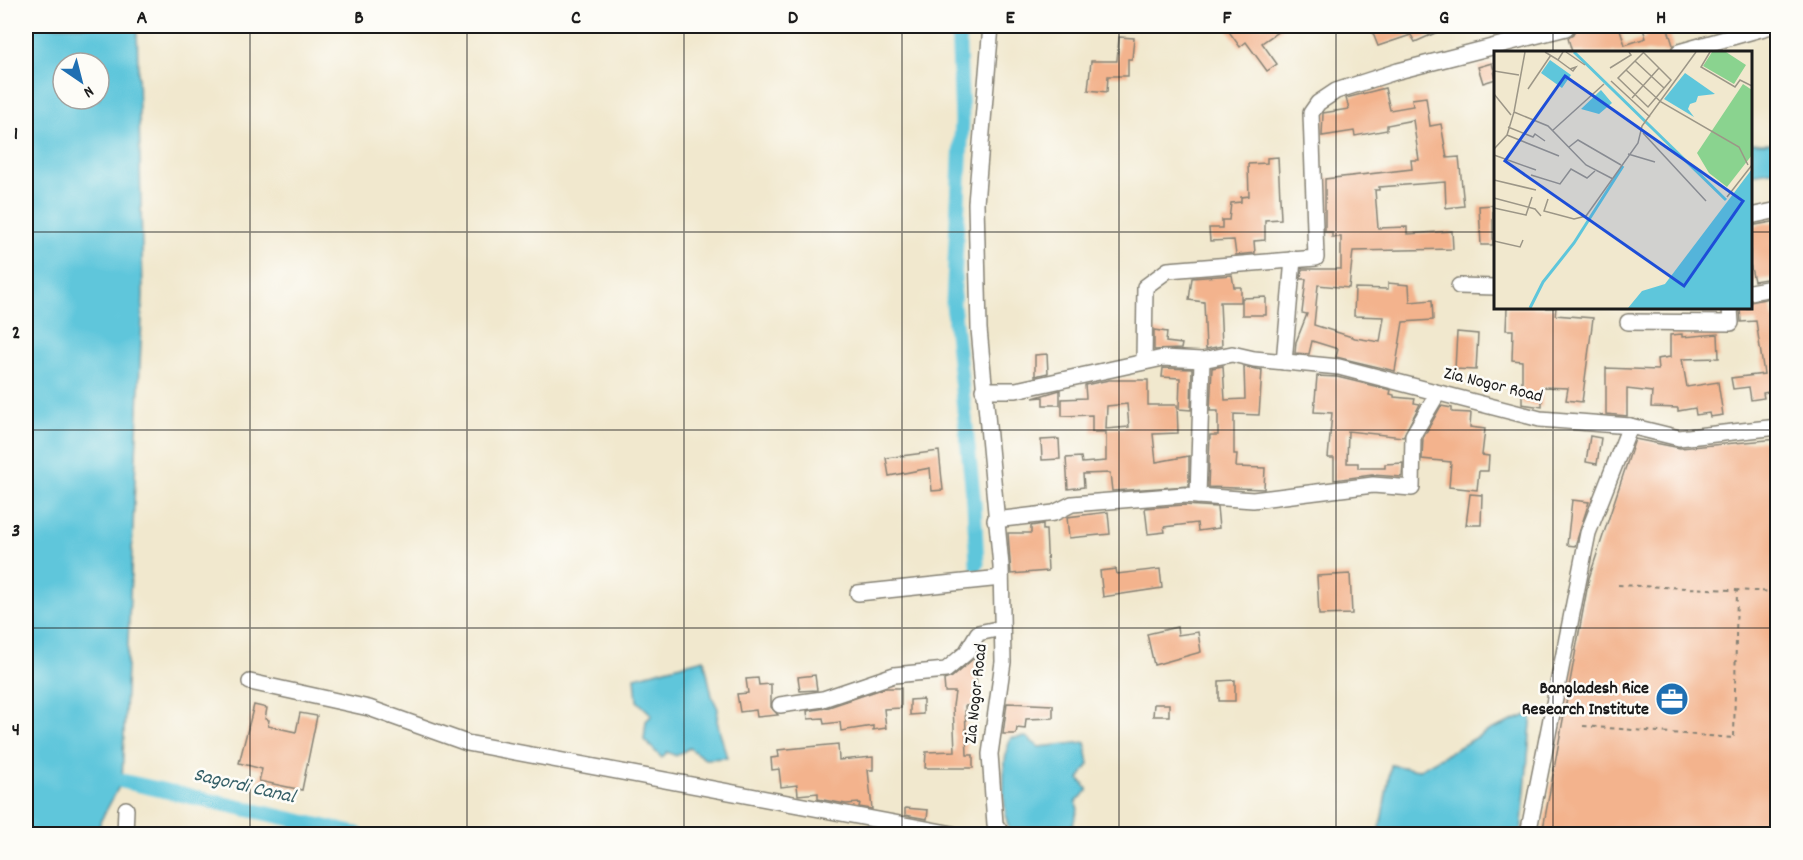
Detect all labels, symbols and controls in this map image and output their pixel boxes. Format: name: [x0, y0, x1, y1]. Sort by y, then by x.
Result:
text: A: [137, 5, 148, 33]
text: B: [354, 5, 364, 33]
text: C: [571, 5, 581, 33]
text: D: [788, 5, 799, 33]
text: E: [1005, 5, 1015, 33]
text: F: [1223, 5, 1233, 33]
text: G: [1439, 5, 1449, 33]
text: H: [1656, 5, 1666, 33]
north arrow: [51, 51, 111, 111]
inset map: [1494, 51, 1752, 309]
text: N: [78, 80, 98, 103]
text: 1: [14, 121, 18, 149]
text: 2: [12, 320, 20, 348]
street label: Zia Nogor Road: [1441, 362, 1545, 410]
text: 3: [12, 518, 20, 546]
street label: Zia Nogor Road: [959, 642, 995, 746]
place label: Bangladesh Rice Research Institute: [1522, 677, 1649, 723]
office icon: Bangladesh Rice Research Institute: [1654, 681, 1690, 717]
text: 4: [12, 717, 20, 745]
water label: Sagordi Canal: [190, 762, 300, 813]

